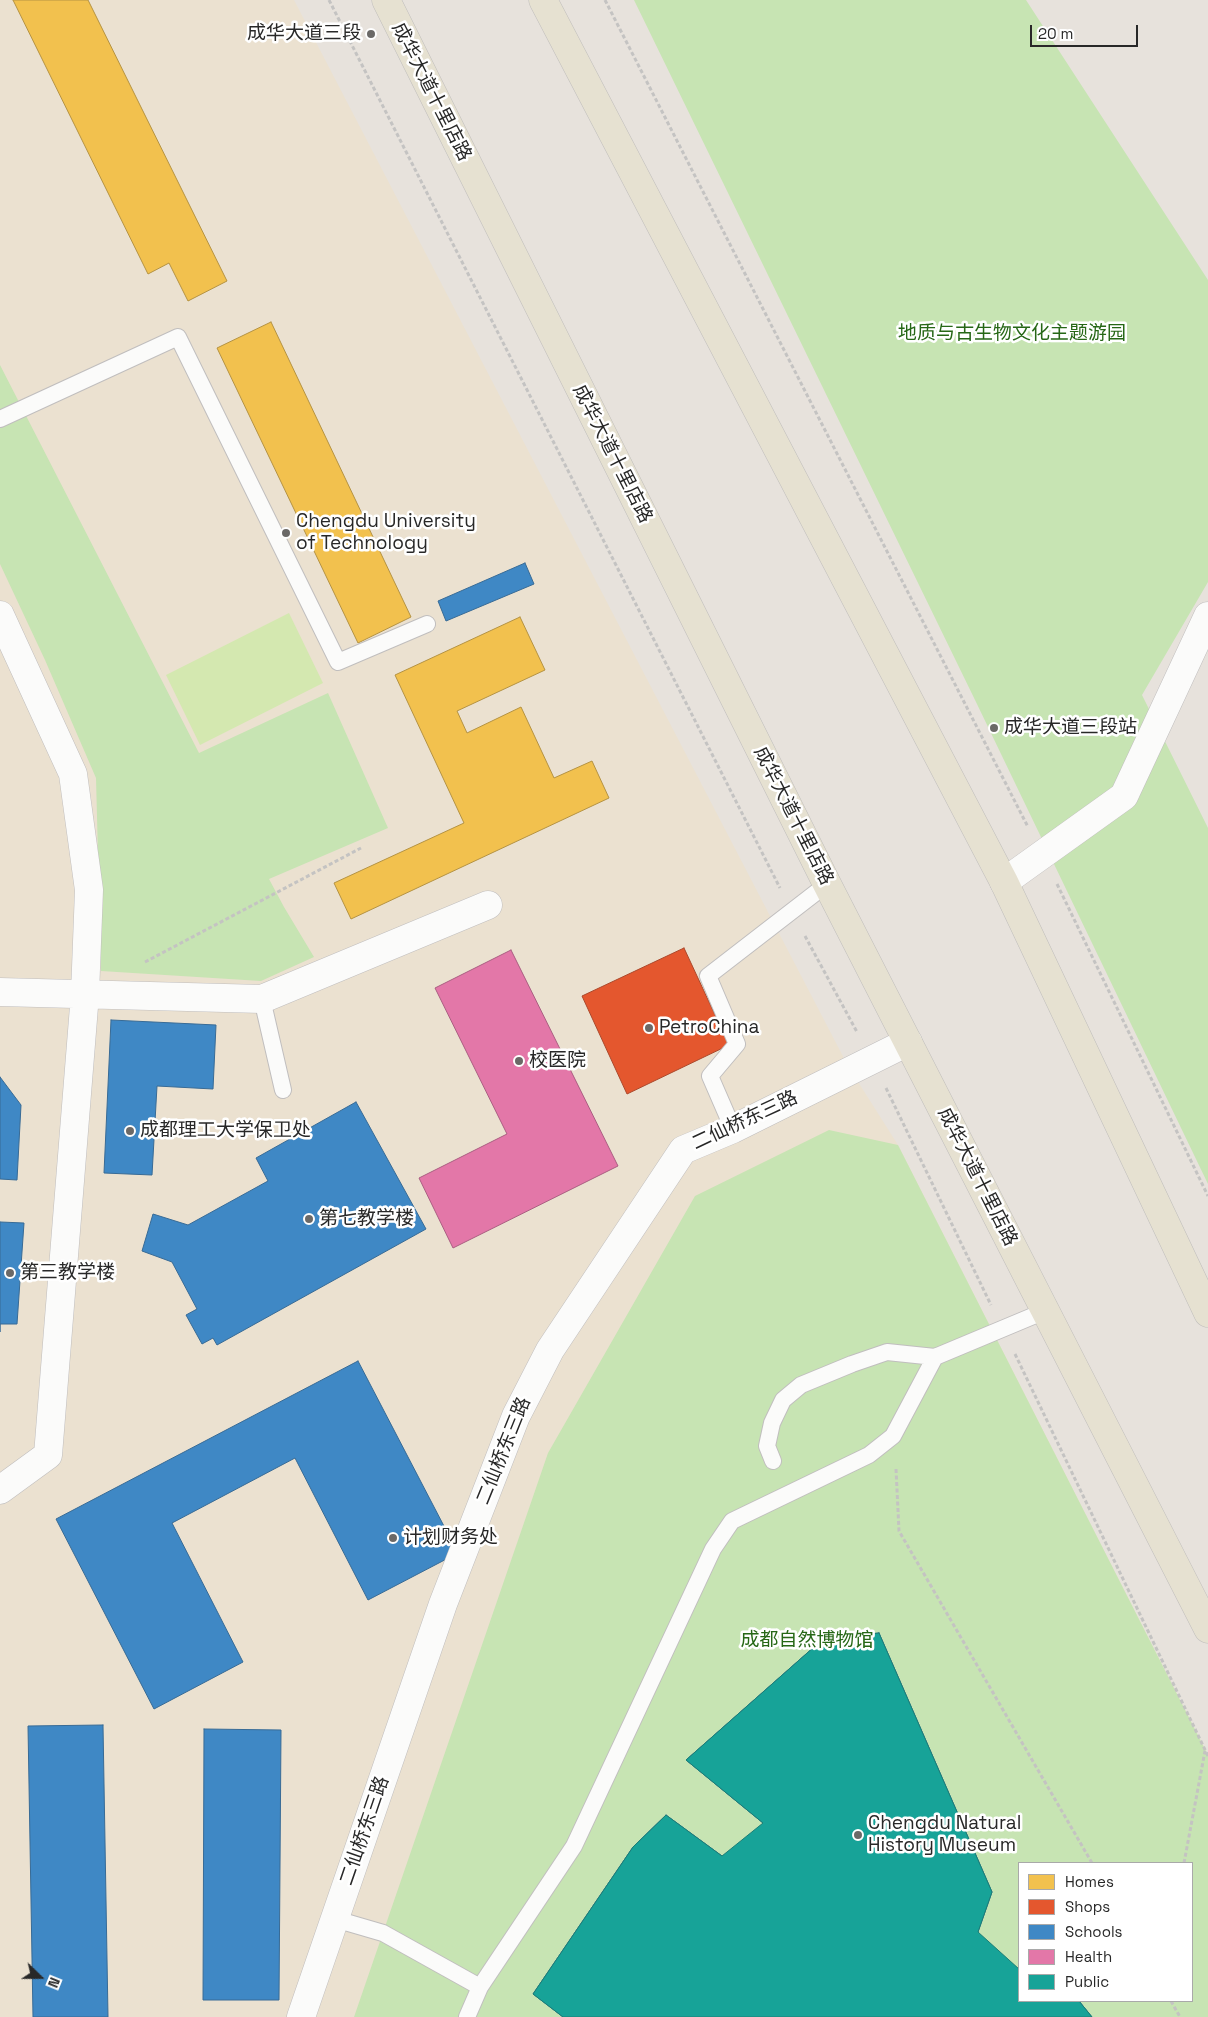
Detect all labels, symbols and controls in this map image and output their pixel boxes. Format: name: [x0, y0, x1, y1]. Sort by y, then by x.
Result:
scale bar: [1033, 15, 1140, 47]
street label: 成华大道十里店路: [386, 19, 476, 165]
place label: 成华大道三段: [247, 23, 361, 45]
text: 20 m: [1038, 24, 1073, 43]
marker: 成华大道三段: [365, 28, 377, 40]
park label: 地质与古生物文化主题游园: [898, 323, 1126, 345]
street label: 成华大道十里店路: [567, 381, 657, 527]
place label: Chengdu University of Technology: [296, 511, 476, 555]
marker: Chengdu University of Technology: [280, 527, 292, 539]
place label: 成华大道三段站: [1004, 717, 1137, 739]
marker: 成华大道三段站: [988, 722, 1000, 734]
street label: 成华大道十里店路: [748, 743, 838, 889]
place label: PetroChina: [659, 1017, 759, 1039]
marker: PetroChina: [643, 1022, 655, 1034]
place label: 校医院: [529, 1050, 586, 1072]
marker: 校医院: [513, 1055, 525, 1067]
street label: 二仙桥东三路: [689, 1087, 801, 1155]
street label: 成华大道十里店路: [932, 1104, 1022, 1250]
place label: 成都理工大学保卫处: [140, 1120, 311, 1142]
marker: 成都理工大学保卫处: [124, 1125, 136, 1137]
place label: 第七教学楼: [319, 1208, 414, 1230]
marker: 第七教学楼: [303, 1213, 315, 1225]
place label: 第三教学楼: [20, 1262, 115, 1284]
marker: 第三教学楼: [4, 1267, 16, 1279]
street label: 二仙桥东三路: [472, 1394, 536, 1508]
place label: 计划财务处: [403, 1527, 498, 1549]
marker: 计划财务处: [387, 1532, 399, 1544]
park label: 成都自然博物馆: [741, 1630, 873, 1652]
street label: 二仙桥东三路: [336, 1773, 394, 1889]
place label: Chengdu Natural History Museum: [868, 1813, 1021, 1857]
marker: Chengdu Natural History Museum: [852, 1829, 864, 1841]
legend: [1018, 1862, 1193, 2002]
text: Homes: [1065, 1872, 1114, 1891]
text: Shops: [1065, 1897, 1110, 1916]
text: Schools: [1065, 1922, 1122, 1941]
text: Health: [1065, 1947, 1112, 1966]
north arrow: [15, 1952, 65, 2002]
text: Public: [1065, 1972, 1109, 1991]
text: N: [44, 1975, 64, 1990]

